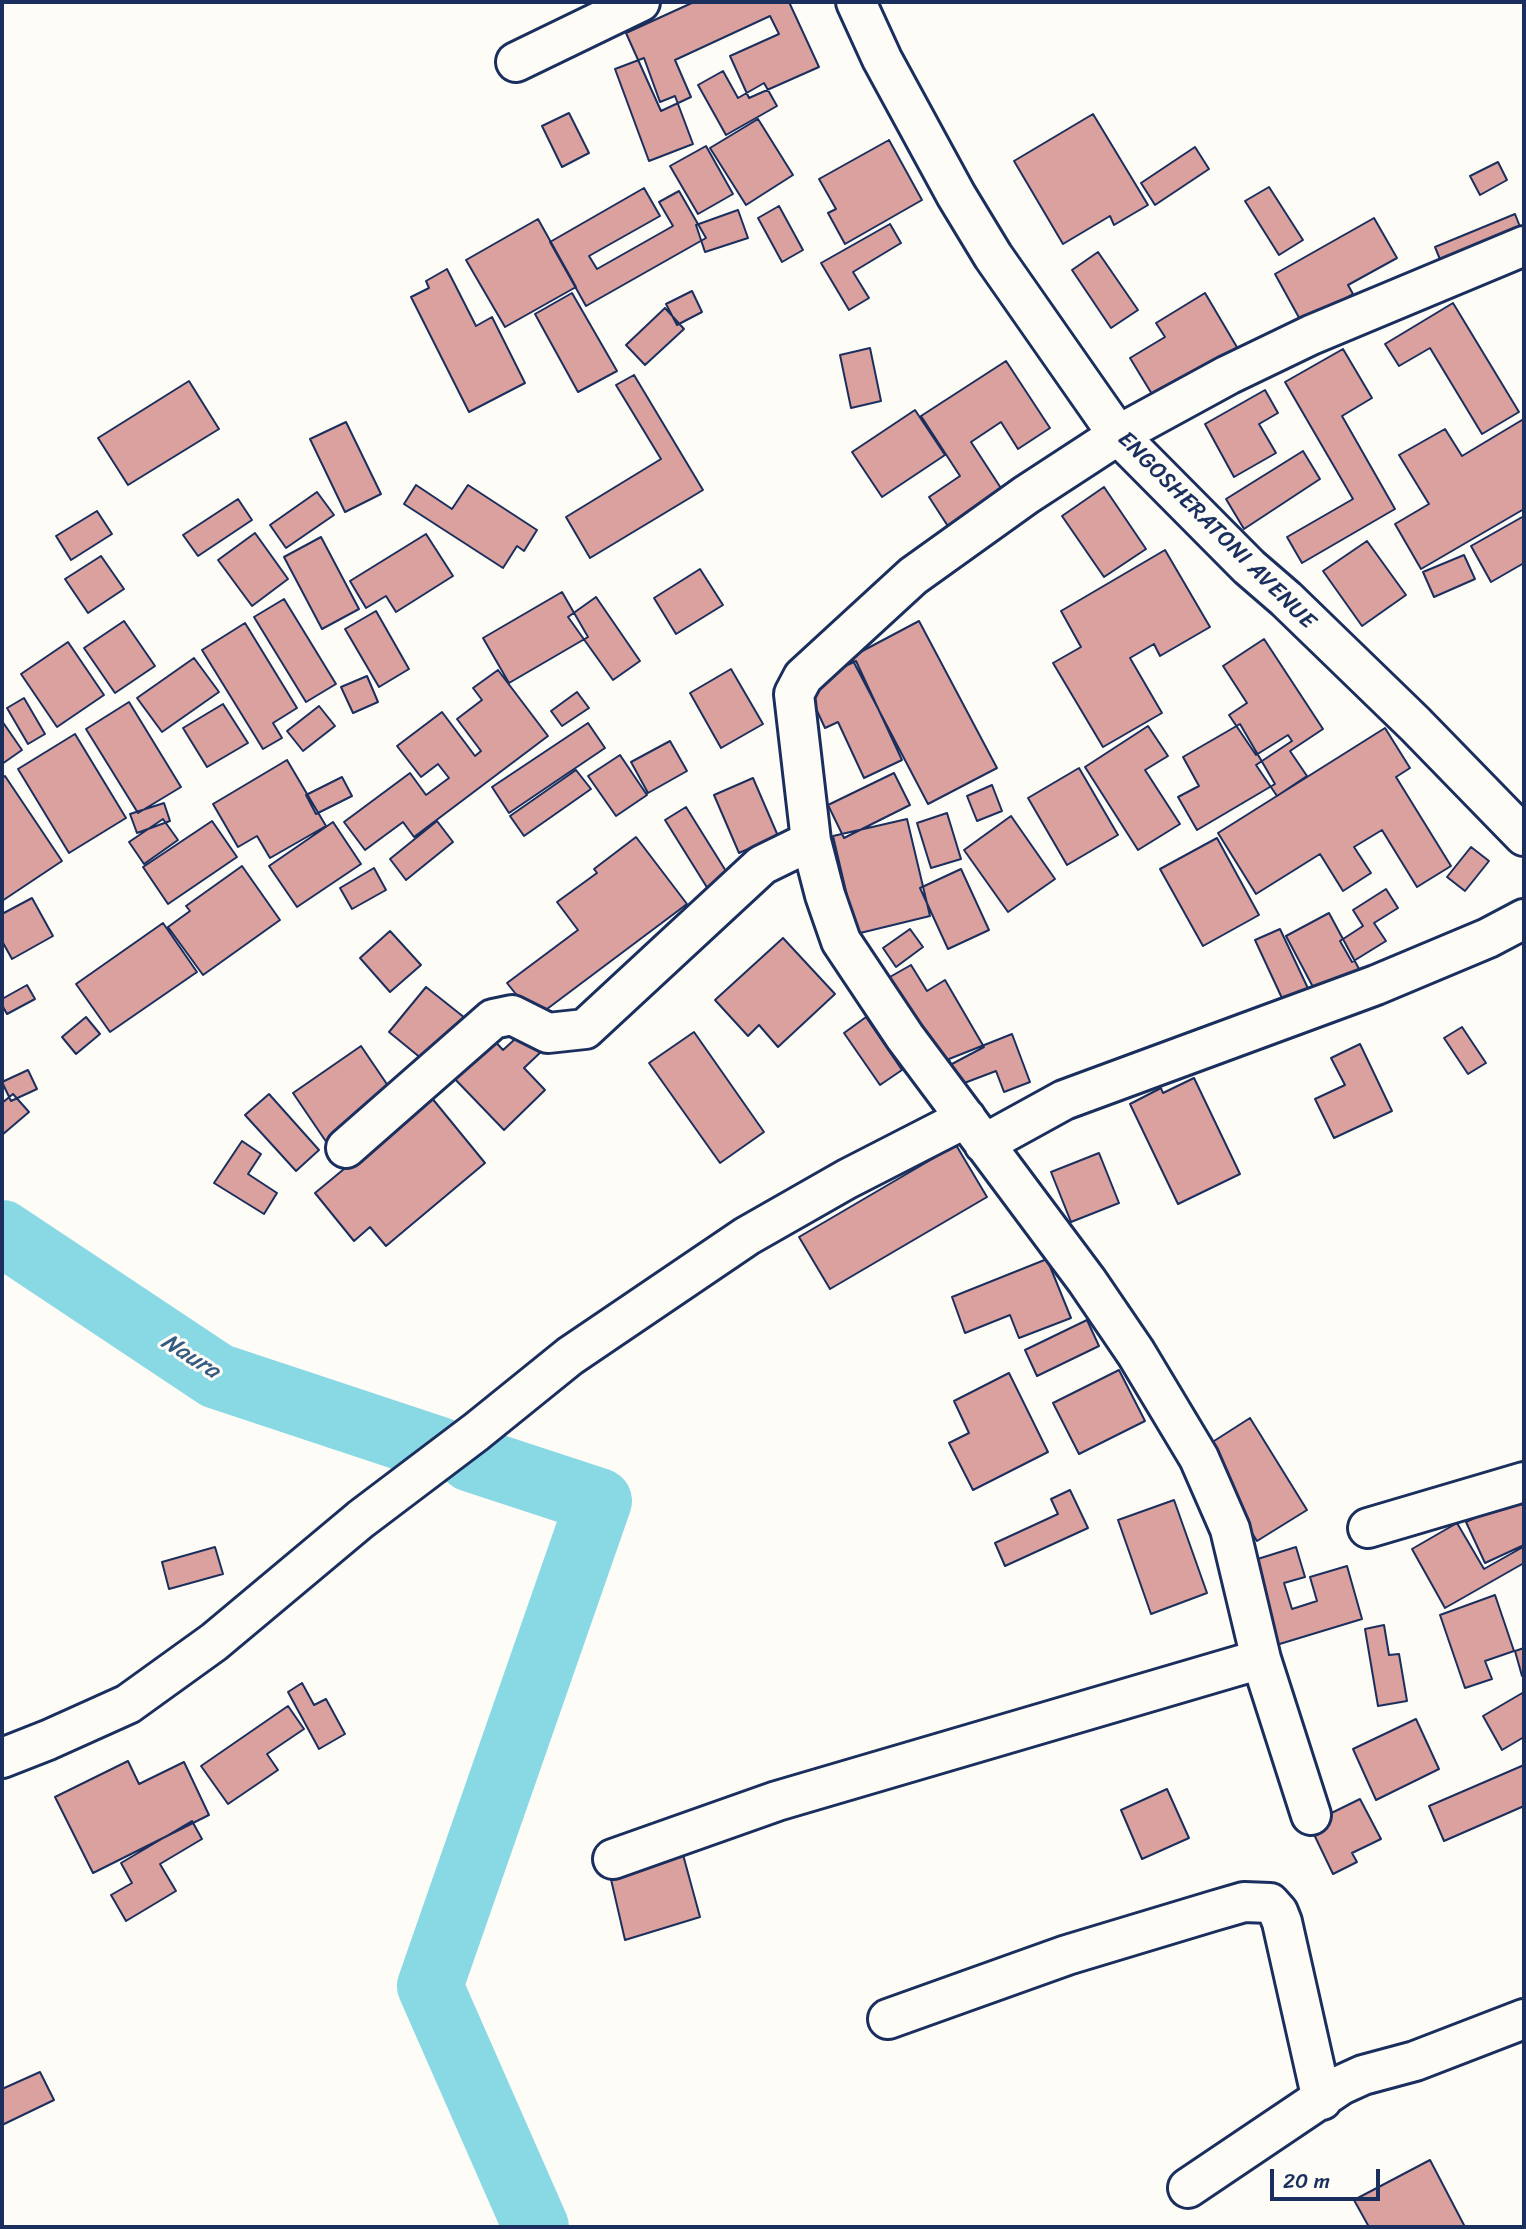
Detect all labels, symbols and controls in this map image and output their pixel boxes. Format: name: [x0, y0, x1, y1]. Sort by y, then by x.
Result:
street label: ENGOSHERATONI AVENUE: [1111, 426, 1321, 636]
water label: Naura: [155, 1328, 225, 1386]
scale bar: [1274, 2156, 1384, 2200]
text: 20 m: [1283, 2162, 1330, 2200]

